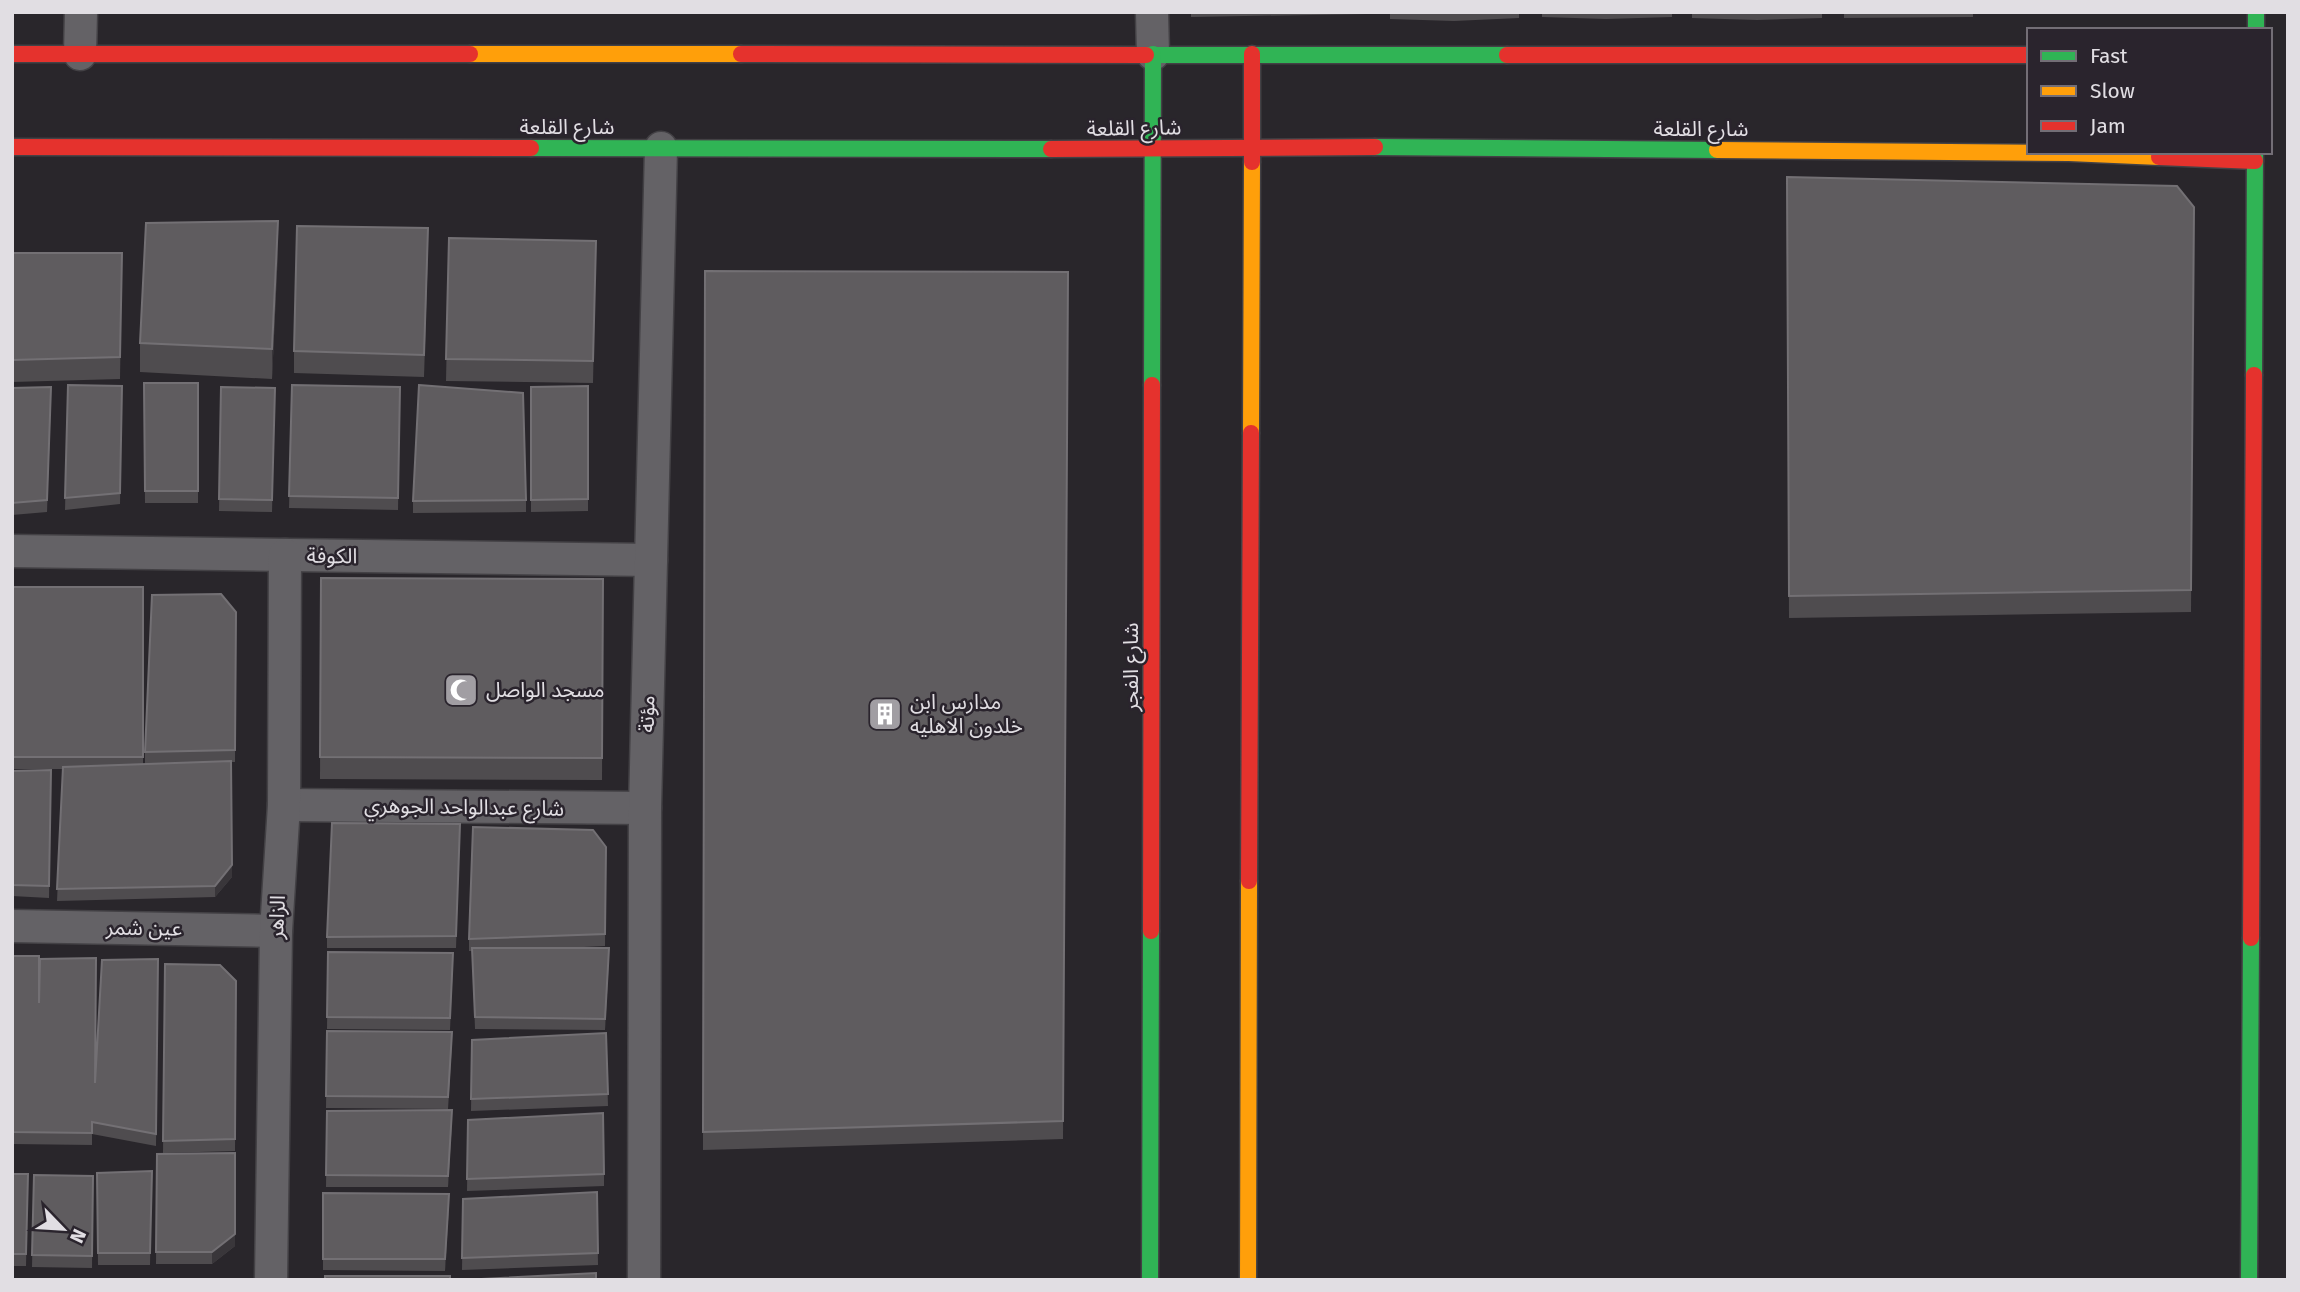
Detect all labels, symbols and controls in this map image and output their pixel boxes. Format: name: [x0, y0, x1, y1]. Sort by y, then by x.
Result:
legend: [2027, 28, 2272, 154]
text: Fast: [2090, 43, 2128, 69]
text: Slow: [2090, 78, 2135, 104]
text: Jam: [2090, 113, 2126, 139]
street label: شارع القلعة: [520, 114, 614, 142]
street label: شارع القلعة: [1086, 114, 1182, 144]
street label: شارع القلعة: [1654, 116, 1748, 144]
street label: الكوفة: [306, 543, 358, 569]
street label: شارع الفجر: [1118, 622, 1146, 713]
mosque icon: مسجد الواصل: [442, 671, 480, 709]
place label: مسجد الواصل: [486, 677, 605, 703]
place label: مدارس ابن خلدون الاهليه: [910, 689, 1023, 739]
street label: مؤتة: [634, 695, 660, 733]
building icon: مدارس ابن خلدون الاهليه: [866, 695, 904, 733]
street label: شارع عبدالواحد الجوهري: [364, 792, 564, 825]
street label: الزاهر: [263, 895, 291, 940]
street label: عين شمر: [105, 914, 182, 942]
north arrow: [28, 1194, 98, 1264]
text: N: [65, 1225, 91, 1247]

